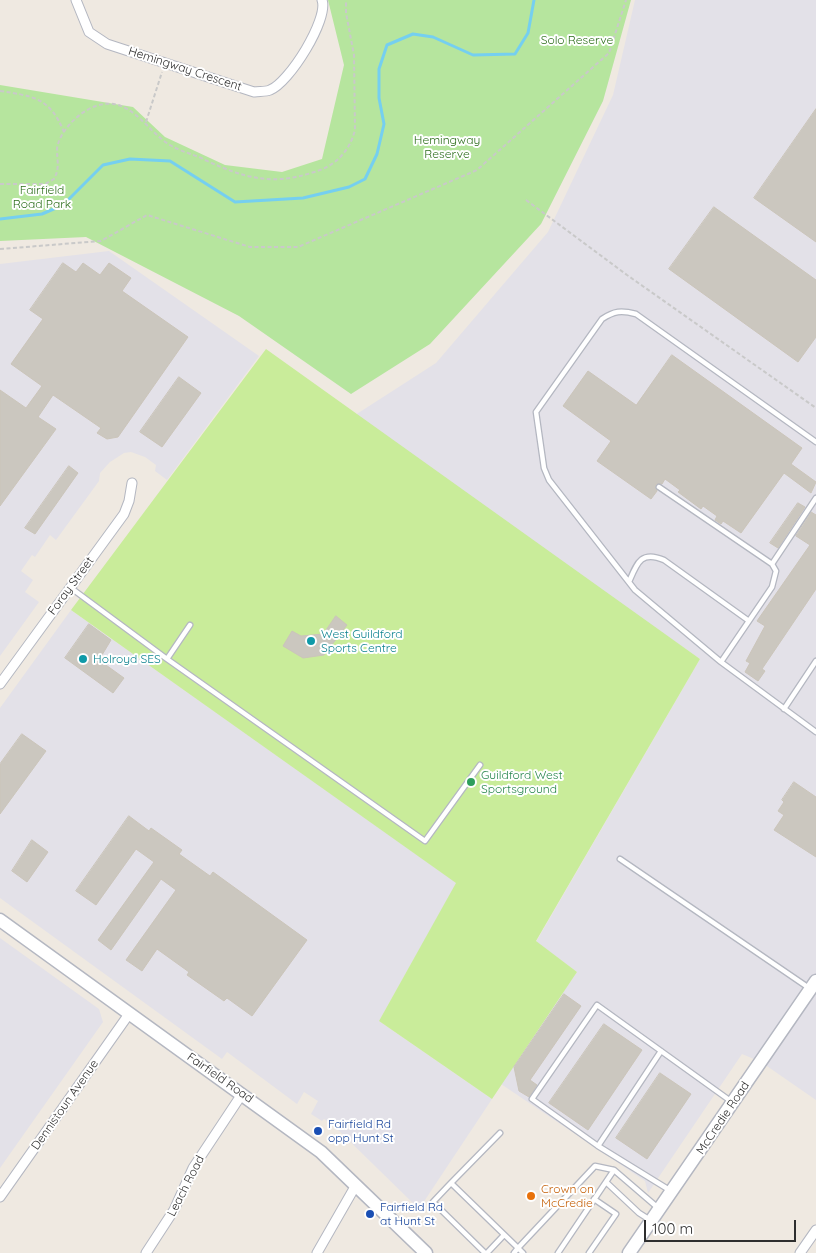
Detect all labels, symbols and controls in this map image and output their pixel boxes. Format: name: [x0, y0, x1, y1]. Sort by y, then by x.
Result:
park label: Solo Reserve: [541, 33, 613, 47]
street label: Hemingway Crescent: [126, 44, 244, 94]
park label: Hemingway Reserve: [414, 133, 480, 161]
park label: Fairfield Road Park: [13, 183, 71, 211]
street label: Foray Street: [45, 554, 97, 618]
place label: West Guildford Sports Centre: [321, 627, 403, 655]
marker: West Guildford Sports Centre: [305, 635, 317, 647]
place label: Holroyd SES: [93, 652, 161, 666]
marker: Holroyd SES: [77, 653, 89, 665]
place label: Guildford West Sportsground: [481, 768, 563, 796]
marker: Guildford West Sportsground: [465, 776, 477, 788]
street label: Fairfield Road: [184, 1050, 256, 1106]
street label: Dennistoun Avenue: [28, 1057, 102, 1153]
street label: McCredie Road: [693, 1079, 753, 1157]
place label: Fairfield Rd opp Hunt St: [328, 1117, 394, 1145]
marker: Fairfield Rd opp Hunt St: [312, 1125, 324, 1137]
street label: Leach Road: [164, 1153, 208, 1219]
place label: Crown on McCredie: [541, 1182, 594, 1210]
marker: Crown on McCredie: [525, 1190, 537, 1202]
place label: Fairfield Rd at Hunt St: [380, 1200, 443, 1228]
marker: Fairfield Rd at Hunt St: [364, 1208, 376, 1220]
scale bar: [646, 1210, 798, 1242]
text: 100 m: [652, 1219, 693, 1238]

